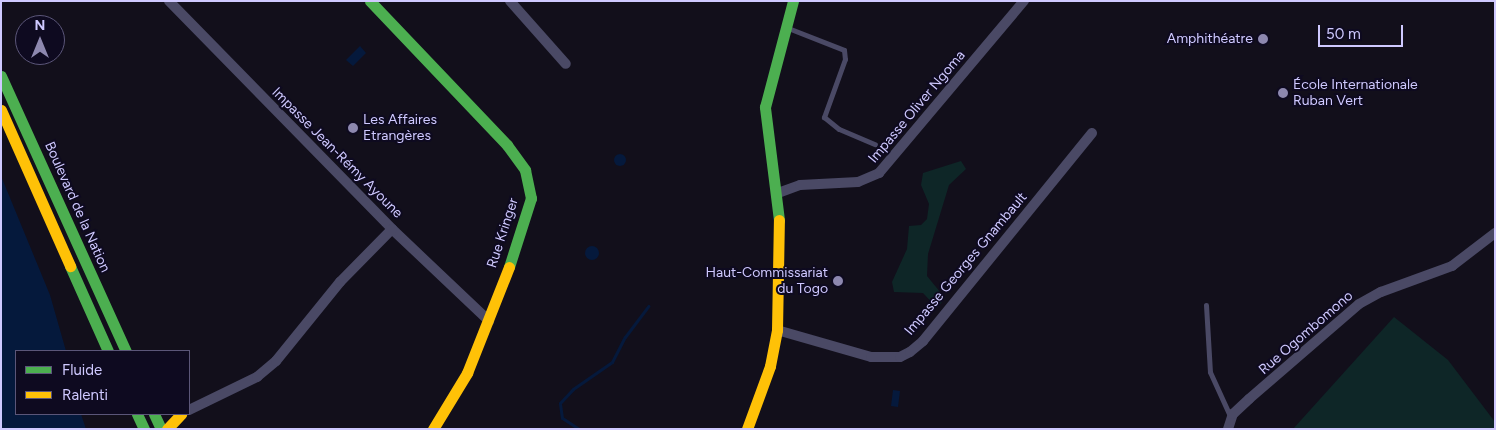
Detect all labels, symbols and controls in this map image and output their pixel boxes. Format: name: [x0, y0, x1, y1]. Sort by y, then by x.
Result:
north arrow: [15, 15, 65, 65]
scale bar: [1321, 15, 1406, 47]
text: N: [35, 17, 45, 34]
text: 50 m: [1326, 25, 1361, 43]
place label: Amphithéatre: [1167, 31, 1253, 47]
marker: Amphithéatre: [1257, 33, 1269, 45]
street label: Impasse Oliver Ngoma: [865, 47, 969, 167]
place label: École Internationale Ruban Vert: [1293, 77, 1418, 110]
street label: Impasse Jean-Rémy Ayoune: [268, 84, 406, 222]
marker: École Internationale Ruban Vert: [1277, 87, 1289, 99]
place label: Les Affaires Etrangères: [363, 112, 437, 144]
marker: Les Affaires Etrangères: [347, 122, 359, 134]
street label: Boulevard de la Nation: [41, 139, 113, 275]
street label: Impasse Georges Gnambault: [901, 189, 1031, 339]
street label: Rue Kringer: [484, 196, 522, 270]
place label: Haut-Commissariat du Togo: [706, 265, 828, 298]
marker: Haut-Commissariat du Togo: [832, 275, 844, 287]
street label: Rue Ogombomono: [1256, 288, 1356, 378]
legend: [15, 350, 190, 415]
text: Fluide: [62, 361, 102, 379]
text: Ralenti: [62, 386, 108, 404]

